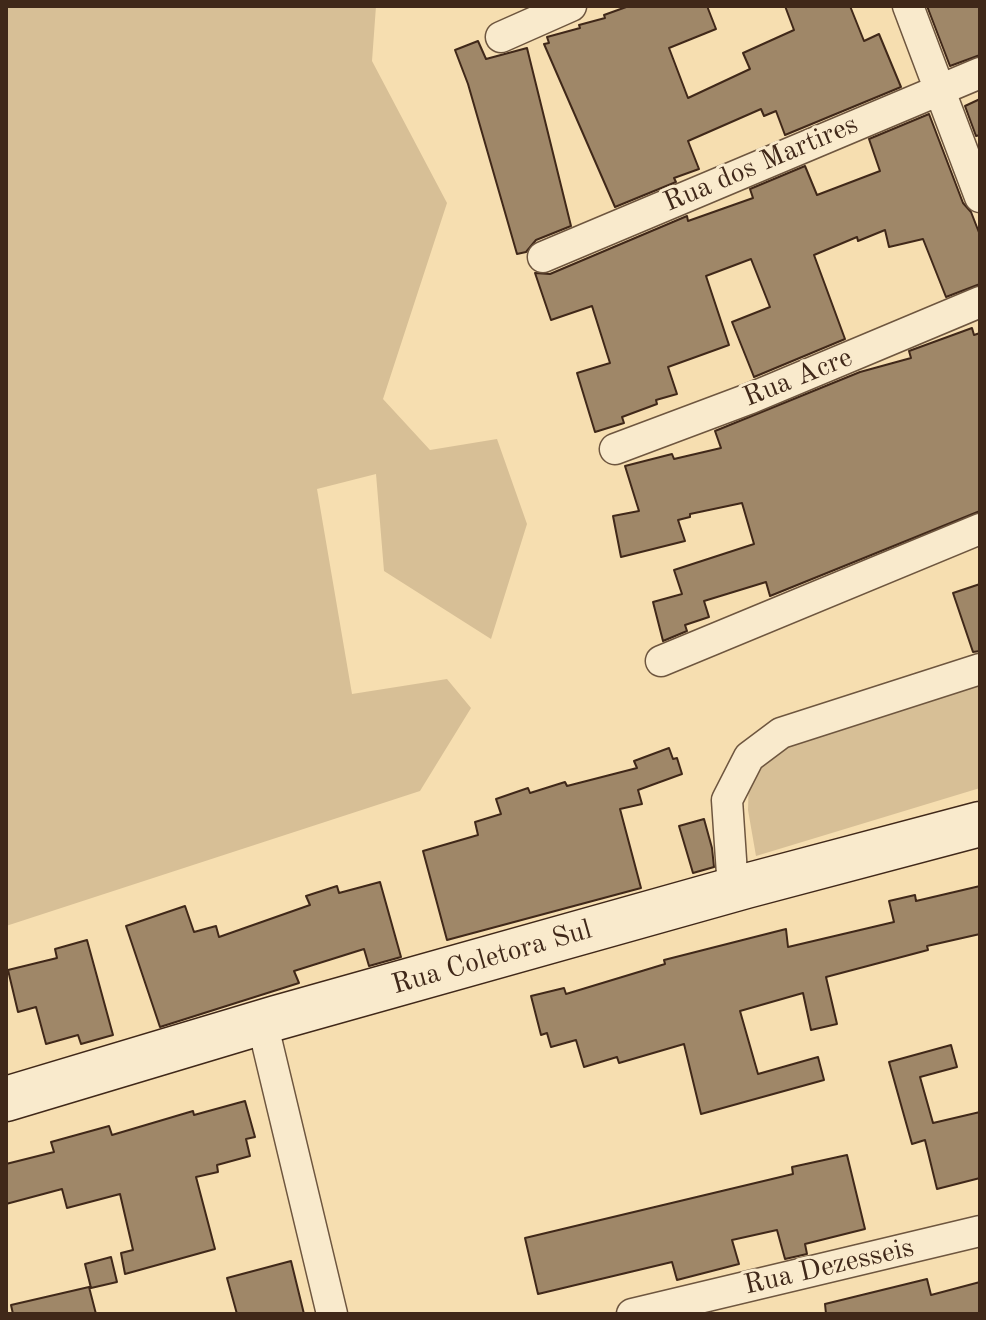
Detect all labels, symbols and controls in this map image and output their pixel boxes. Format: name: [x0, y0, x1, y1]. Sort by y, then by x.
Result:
street label: Rua dos Martires: [659, 108, 863, 220]
street label: Rua Acre: [739, 341, 857, 415]
street label: Rua Coletora Sul: [388, 913, 596, 1003]
street label: Rua Dezesseis: [741, 1231, 917, 1303]

